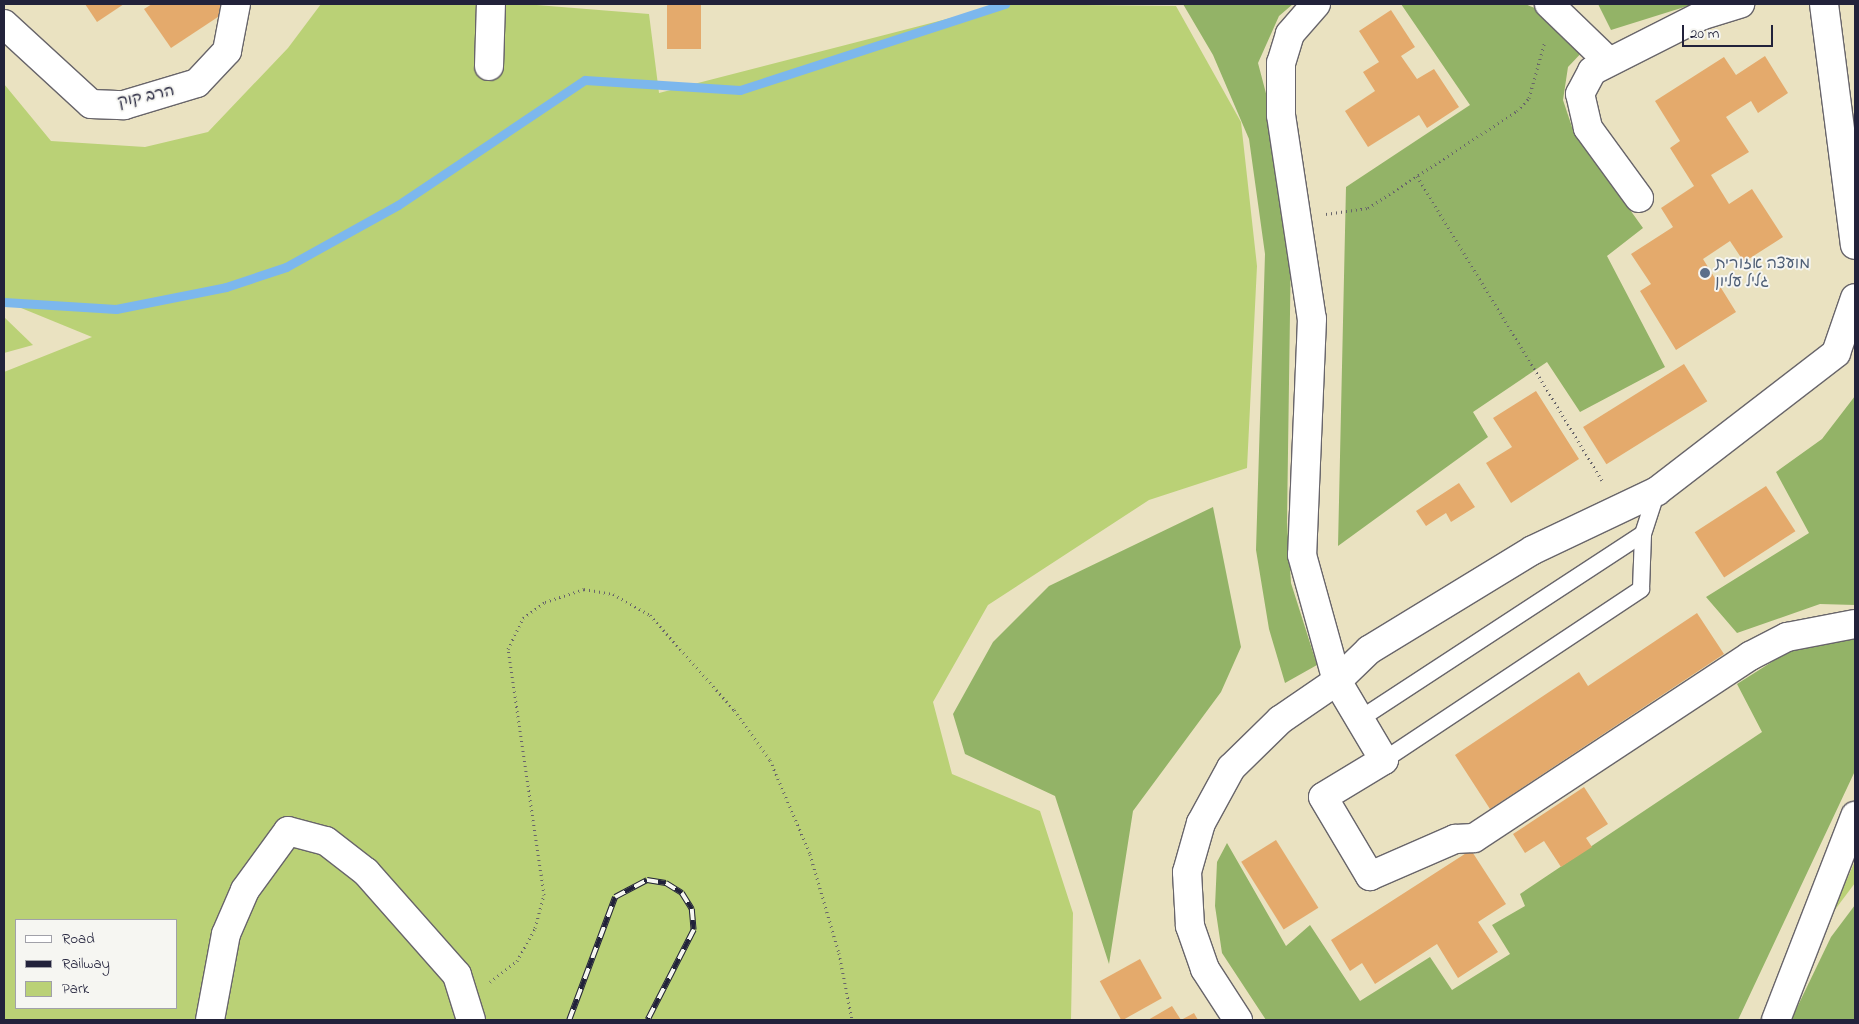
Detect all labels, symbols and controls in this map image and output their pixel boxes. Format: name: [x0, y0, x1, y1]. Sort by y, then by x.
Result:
scale bar: [1684, 15, 1775, 47]
text: 20 m: [1690, 23, 1719, 45]
street label: הרב קוק: [116, 82, 176, 112]
place label: מועצה אזורית גליל עליון: [1715, 254, 1810, 292]
marker: מועצה אזורית גליל עליון: [1699, 267, 1711, 279]
legend: [15, 919, 178, 1009]
text: Road: [62, 928, 95, 950]
text: Railway: [62, 953, 110, 975]
text: Park: [62, 978, 89, 1000]

